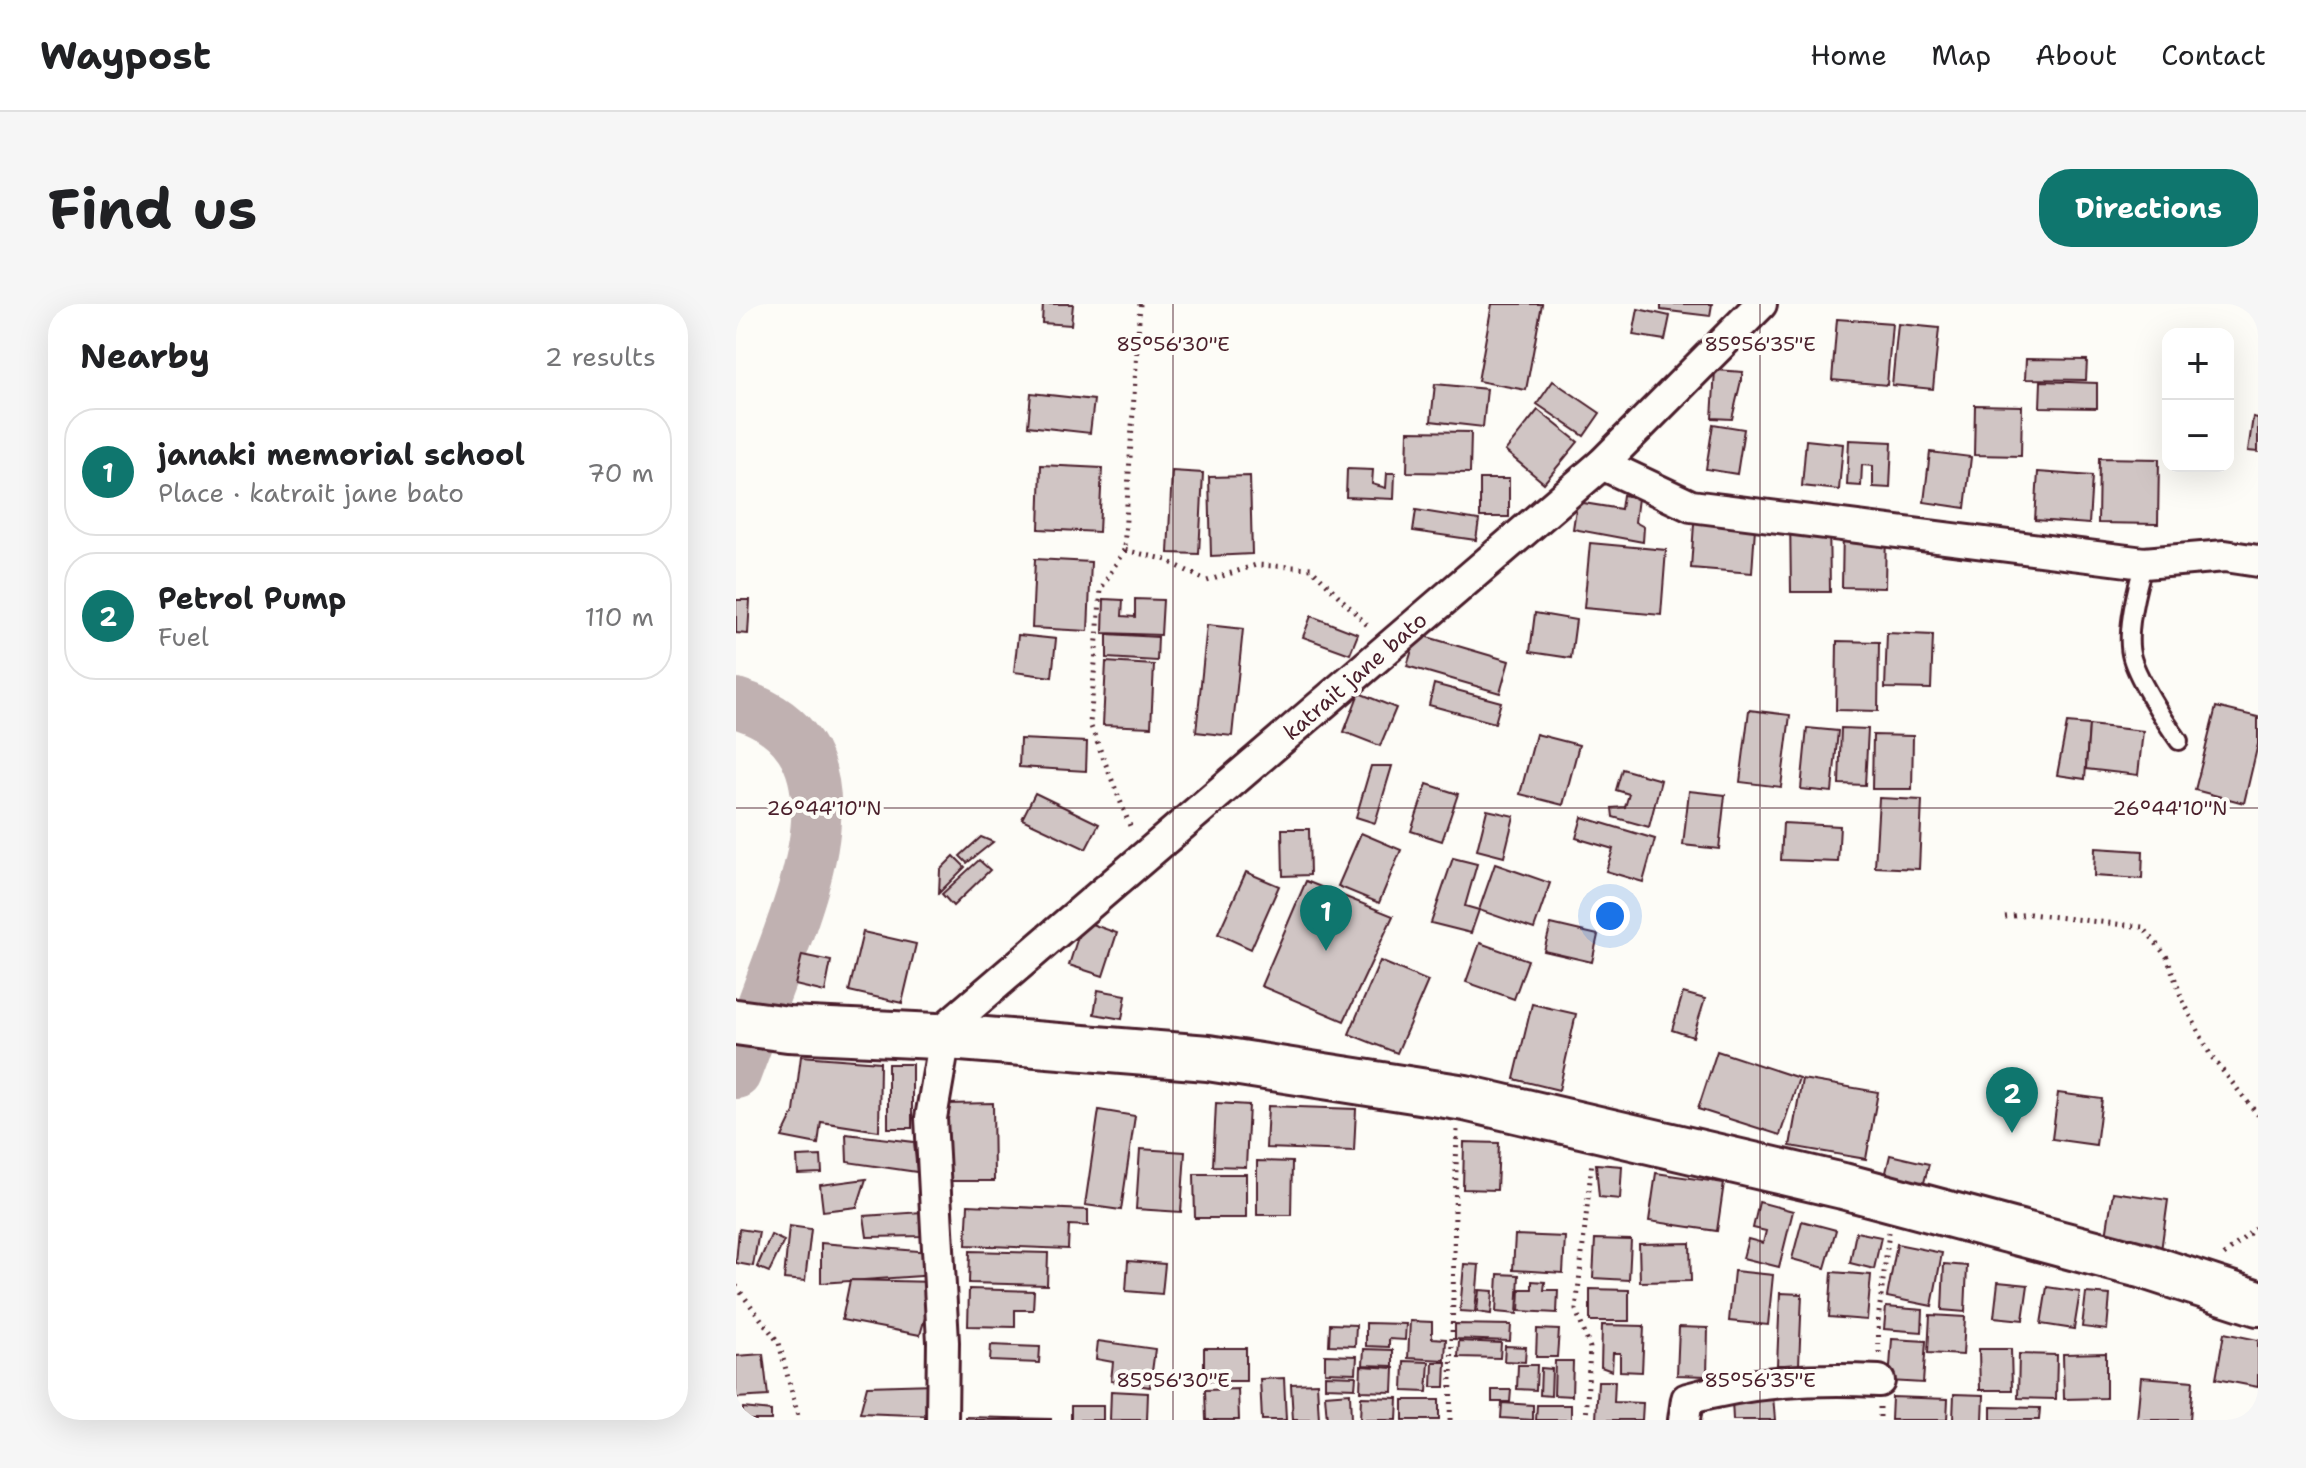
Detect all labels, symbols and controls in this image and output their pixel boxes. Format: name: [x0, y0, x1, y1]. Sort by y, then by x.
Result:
text: Waypost: [40, 30, 211, 81]
text: Home: [1810, 36, 1887, 74]
text: Map: [1931, 36, 1991, 74]
text: About: [2035, 36, 2117, 74]
text: Contact: [2161, 36, 2266, 74]
button: Directions: [2039, 169, 2258, 247]
text: Find us: [48, 171, 257, 246]
map controls: [2162, 328, 2234, 472]
button: +: [2162, 328, 2234, 400]
text: 85°56'30"E: [1116, 331, 1230, 357]
text: 85°56'35"E: [1704, 331, 1816, 357]
text: Nearby: [80, 333, 210, 379]
text: 2 results: [544, 339, 656, 374]
button: −: [2162, 400, 2234, 472]
text: janaki memorial school: [158, 434, 525, 475]
text: 1: [102, 455, 114, 490]
text: 70 m: [587, 455, 654, 490]
text: Place · katrait jane bato: [158, 475, 464, 510]
text: Petrol Pump: [158, 578, 346, 619]
text: 2: [99, 599, 117, 634]
text: 110 m: [584, 599, 654, 634]
street label: katrait jane bato: [1277, 605, 1433, 747]
text: Fuel: [158, 619, 209, 654]
text: 26°44'10"N: [767, 795, 881, 821]
text: 26°44'10"N: [2113, 795, 2227, 821]
pin: 1: [1300, 885, 1352, 951]
your location: [1590, 896, 1630, 936]
pin: 2: [1986, 1067, 2038, 1133]
text: 85°56'30"E: [1116, 1367, 1230, 1393]
text: 85°56'35"E: [1704, 1367, 1816, 1393]

